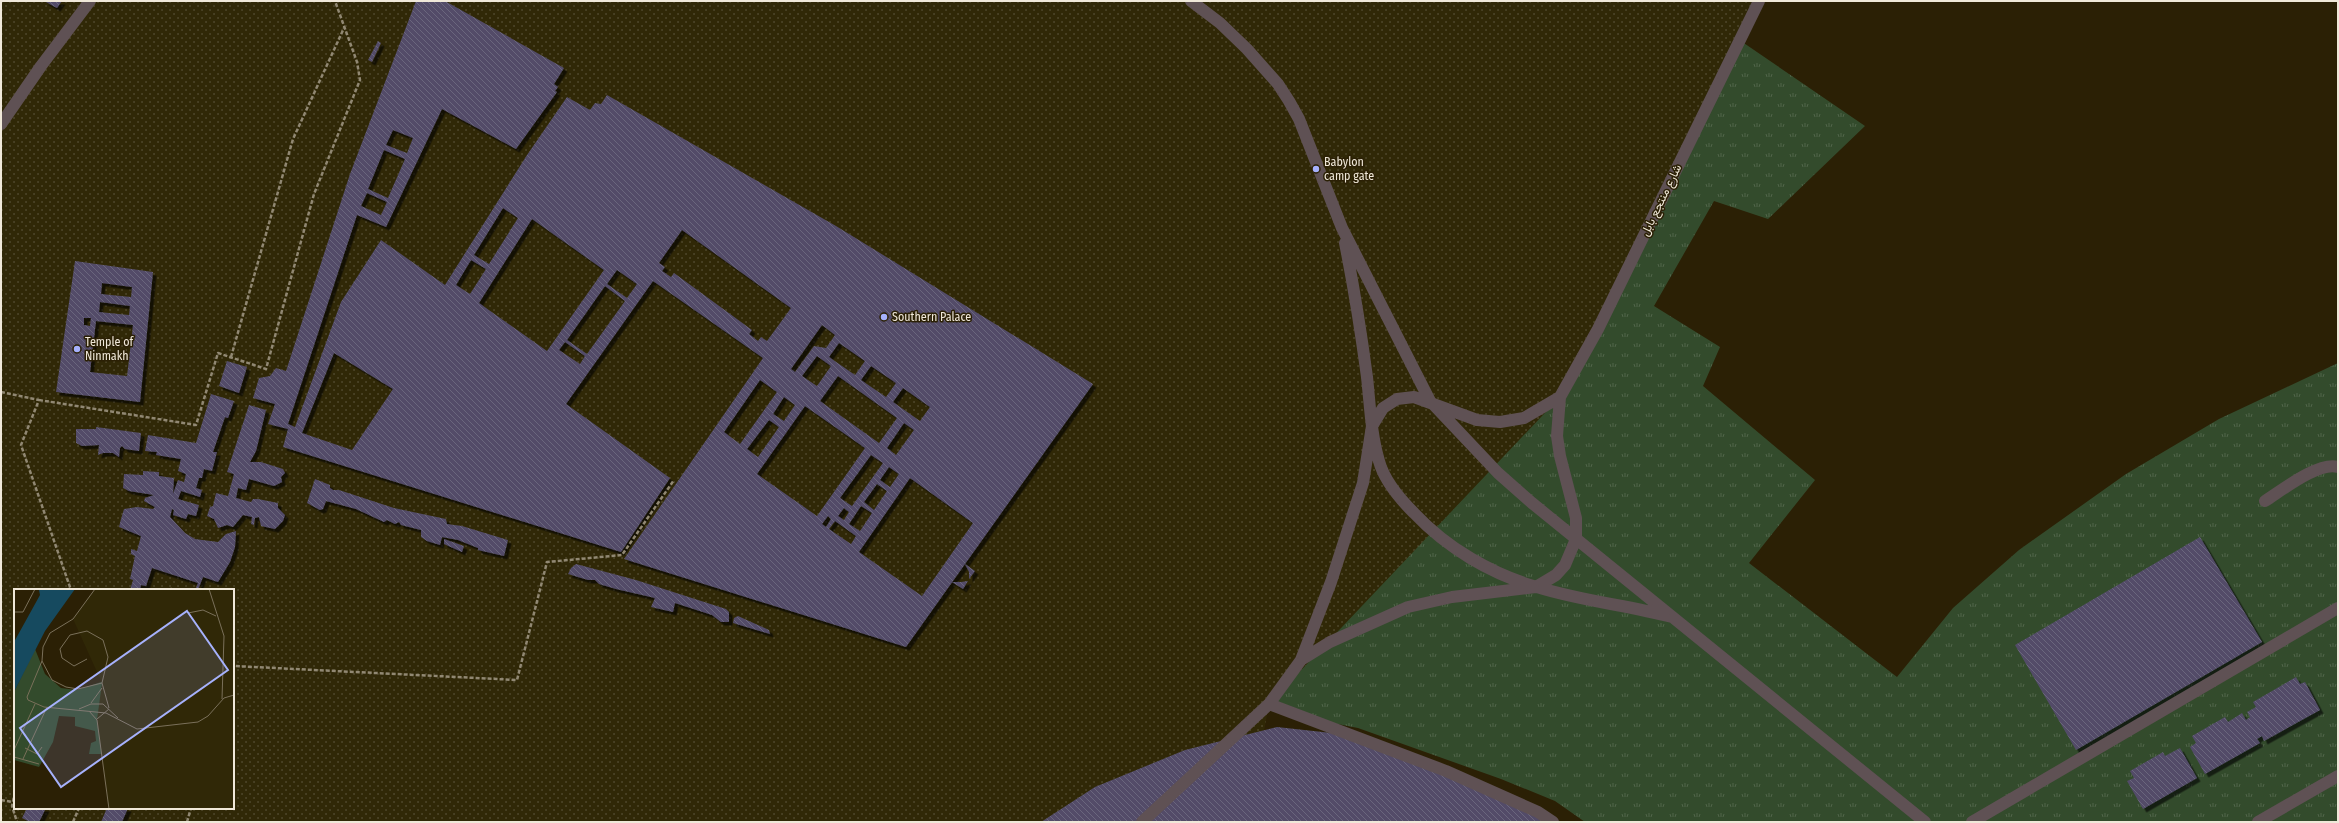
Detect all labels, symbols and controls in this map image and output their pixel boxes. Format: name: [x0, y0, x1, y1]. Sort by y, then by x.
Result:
place label: Babylon camp gate: [1324, 155, 1374, 183]
street label: شارع منتجع بابل: [1638, 162, 1686, 239]
marker: Babylon camp gate: [1311, 164, 1321, 174]
place label: Southern Palace: [892, 310, 971, 324]
marker: Southern Palace: [879, 312, 889, 322]
place label: Temple of Ninmakh: [85, 335, 135, 363]
marker: Temple of Ninmakh: [72, 344, 82, 354]
inset map: [14, 589, 234, 809]

